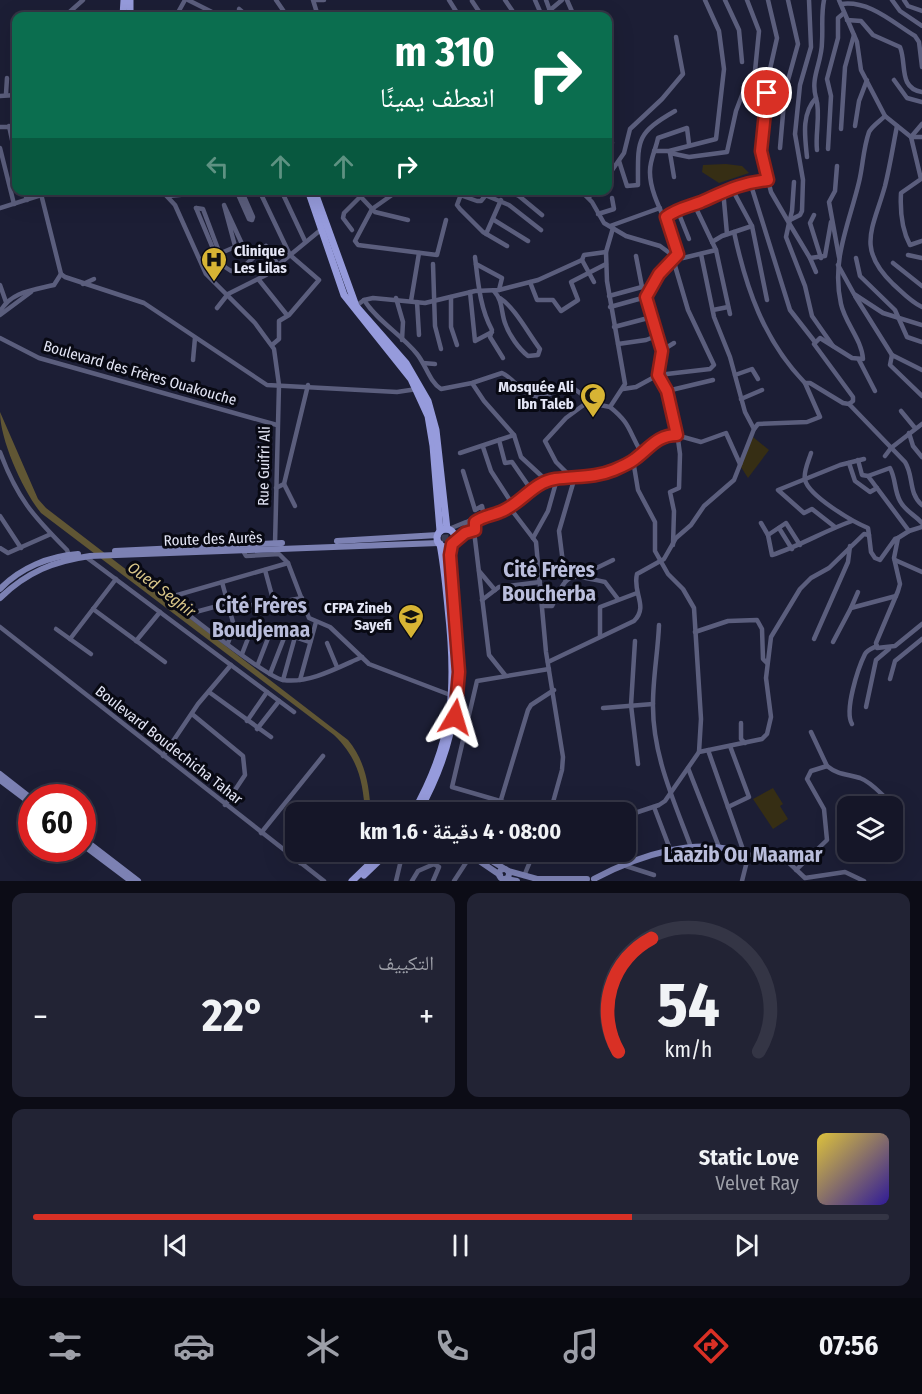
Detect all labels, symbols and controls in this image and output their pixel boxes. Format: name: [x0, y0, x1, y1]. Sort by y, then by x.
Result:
text: 310 m: [394, 27, 495, 77]
icon: right: [516, 36, 594, 114]
pin: [741, 67, 792, 118]
icon: arrive: [750, 76, 783, 109]
text: انعطف يمينًا: [380, 82, 495, 114]
icon: left: [201, 150, 234, 183]
icon: ahead: [264, 150, 297, 183]
icon: ahead: [327, 150, 360, 183]
icon: right: [390, 150, 423, 183]
place label: Clinique Les Lilas: [234, 242, 287, 277]
hospital icon: Clinique Les Lilas: [199, 245, 229, 283]
street label: Boulevard des Frères Ouakouche: [41, 337, 239, 409]
place label: Mosquée Ali Ibn Taleb: [498, 378, 574, 413]
mosque icon: Mosquée Ali Ibn Taleb: [578, 381, 608, 419]
street label: Rue Guifri Ali: [254, 426, 274, 506]
street label: Route des Aurès: [163, 528, 263, 550]
district label: Cité Frères Boucherba: [502, 557, 596, 607]
water label: Oued Seghir: [124, 558, 200, 621]
district label: Cité Frères Boudjemaa: [212, 593, 310, 643]
place label: CFPA Zineb Sayefi: [324, 599, 392, 634]
school or university icon: CFPA Zineb Sayefi: [396, 602, 426, 640]
street label: Boulevard Boudechicha Tahar: [92, 682, 247, 809]
position arrow: [423, 685, 487, 749]
speed limit sign: 60: [18, 784, 96, 862]
map controls: [837, 796, 903, 862]
button: layers: [837, 796, 903, 862]
text: 08:00 · 4 دقيقة · 1.6 km: [360, 818, 561, 845]
district label: Laazib Ou Maamar: [664, 842, 823, 868]
text: التكييف: [378, 951, 434, 975]
text: 54: [657, 968, 720, 1043]
text: 22°: [202, 989, 265, 1043]
text: −: [33, 997, 48, 1037]
text: +: [419, 997, 434, 1037]
text: km/h: [665, 1037, 712, 1063]
text: Static Love: [699, 1144, 799, 1171]
text: Velvet Ray: [715, 1171, 799, 1195]
icon: previous: [159, 1229, 192, 1262]
icon: pause: [444, 1229, 477, 1262]
icon: next: [730, 1229, 763, 1262]
icon: filters: [44, 1325, 86, 1367]
icon: car: [173, 1325, 215, 1367]
icon: climate: [302, 1325, 344, 1367]
icon: phone: [431, 1325, 473, 1367]
icon: music: [560, 1325, 602, 1367]
icon: directions: [690, 1325, 732, 1367]
text: 07:56: [819, 1330, 878, 1362]

